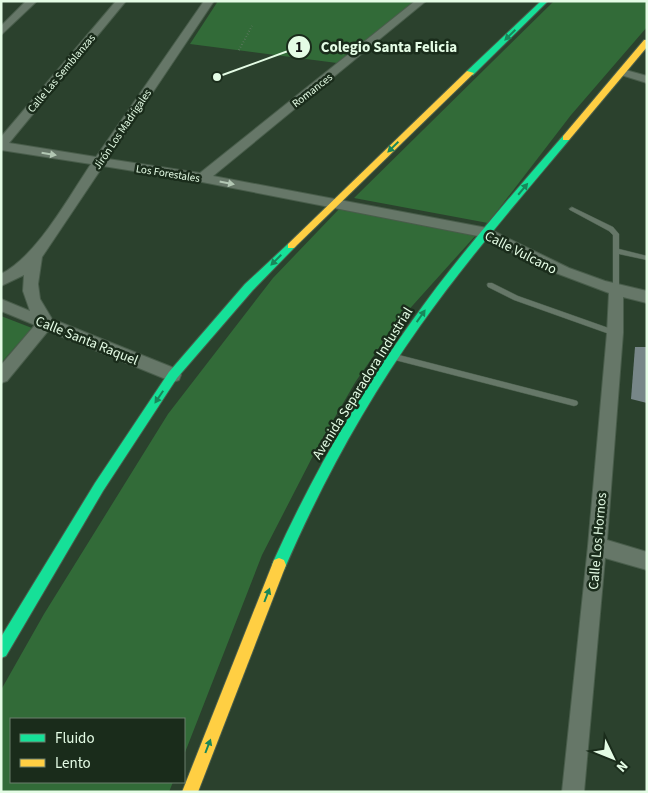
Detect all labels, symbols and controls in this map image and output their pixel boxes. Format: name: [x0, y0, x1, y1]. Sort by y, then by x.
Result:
one-way arrow: [504, 29, 516, 41]
street label: Calle Las Semblanzas: [24, 31, 99, 116]
callout: Colegio Santa Felicia: [286, 32, 468, 62]
text: 1: [295, 37, 303, 58]
text: Colegio Santa Felicia: [321, 37, 457, 58]
street label: Romances: [289, 70, 336, 111]
street label: Jirón Los Madrigales: [90, 86, 155, 172]
one-way arrow: [387, 141, 399, 153]
one-way arrow: [42, 150, 58, 158]
street label: Los Forestales: [135, 161, 201, 186]
one-way arrow: [219, 179, 235, 187]
one-way arrow: [518, 183, 529, 196]
street label: Calle Vulcano: [481, 226, 560, 280]
one-way arrow: [270, 254, 282, 266]
street label: Avenida Separadora Industrial: [308, 303, 418, 463]
one-way arrow: [417, 309, 426, 323]
street label: Calle Santa Raquel: [32, 311, 141, 371]
one-way arrow: [154, 390, 164, 404]
street label: Calle Los Hornos: [584, 492, 612, 590]
one-way arrow: [263, 588, 271, 602]
legend: [10, 718, 185, 783]
text: Fluido: [55, 728, 95, 749]
north arrow: [588, 733, 638, 783]
one-way arrow: [205, 739, 212, 754]
text: Lento: [55, 753, 91, 774]
text: N: [611, 756, 632, 776]

